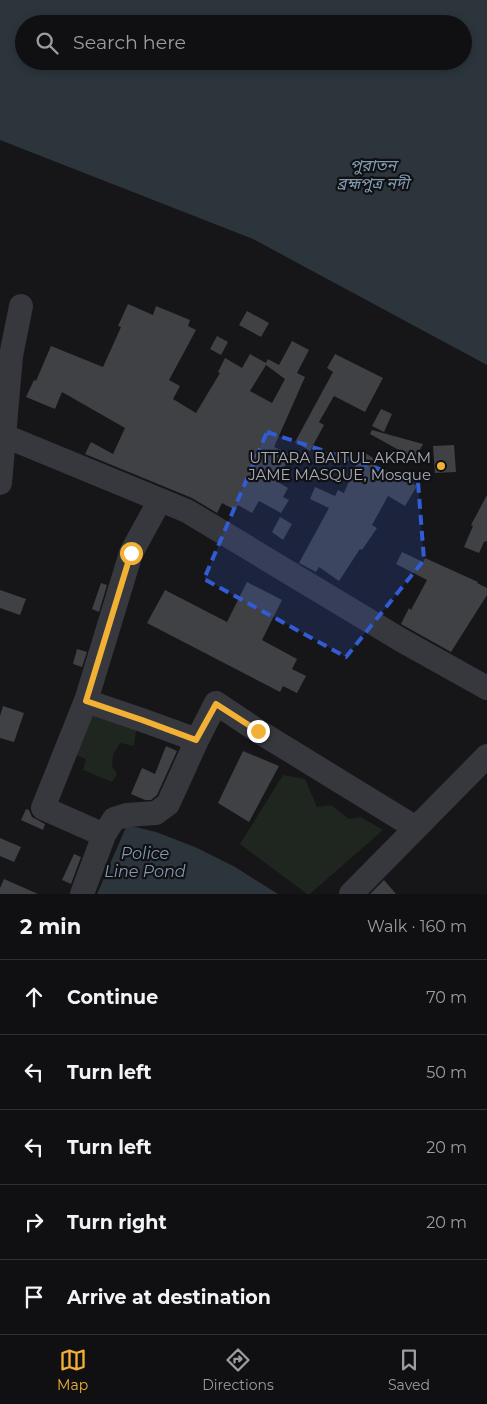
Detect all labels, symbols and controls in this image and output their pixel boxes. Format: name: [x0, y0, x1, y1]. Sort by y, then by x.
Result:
search box: [15, 15, 472, 70]
icon: search: [33, 29, 61, 57]
text: Search here: [73, 31, 186, 54]
water label: পুরাতন ব্রহ্মপুত্র নদী: [337, 156, 412, 193]
place label: UTTARA BAITUL AKRAM JAME MASQUE, Mosque: [247, 448, 431, 484]
marker: UTTARA BAITUL AKRAM JAME MASQUE, Mosque: [435, 460, 447, 472]
route start: [120, 542, 143, 565]
route end: [247, 720, 270, 743]
water label: Police Line Pond: [104, 844, 186, 881]
text: 2 min: [20, 914, 81, 939]
text: Walk · 160 m: [367, 917, 467, 936]
icon: ahead: [20, 983, 48, 1011]
text: Continue: [67, 986, 158, 1009]
text: 70 m: [426, 988, 467, 1007]
icon: left: [20, 1058, 48, 1086]
text: Turn left: [67, 1061, 152, 1084]
text: 50 m: [426, 1063, 467, 1082]
icon: left: [20, 1133, 48, 1161]
text: Turn left: [67, 1136, 152, 1159]
text: 20 m: [426, 1138, 467, 1157]
icon: right: [20, 1208, 48, 1236]
text: Turn right: [67, 1211, 167, 1234]
text: 20 m: [426, 1213, 467, 1232]
icon: arrive: [20, 1283, 48, 1311]
text: Arrive at destination: [67, 1286, 271, 1309]
tab: Map: [57, 1346, 88, 1394]
tab: Directions: [202, 1346, 274, 1394]
tab: Saved: [388, 1346, 430, 1394]

